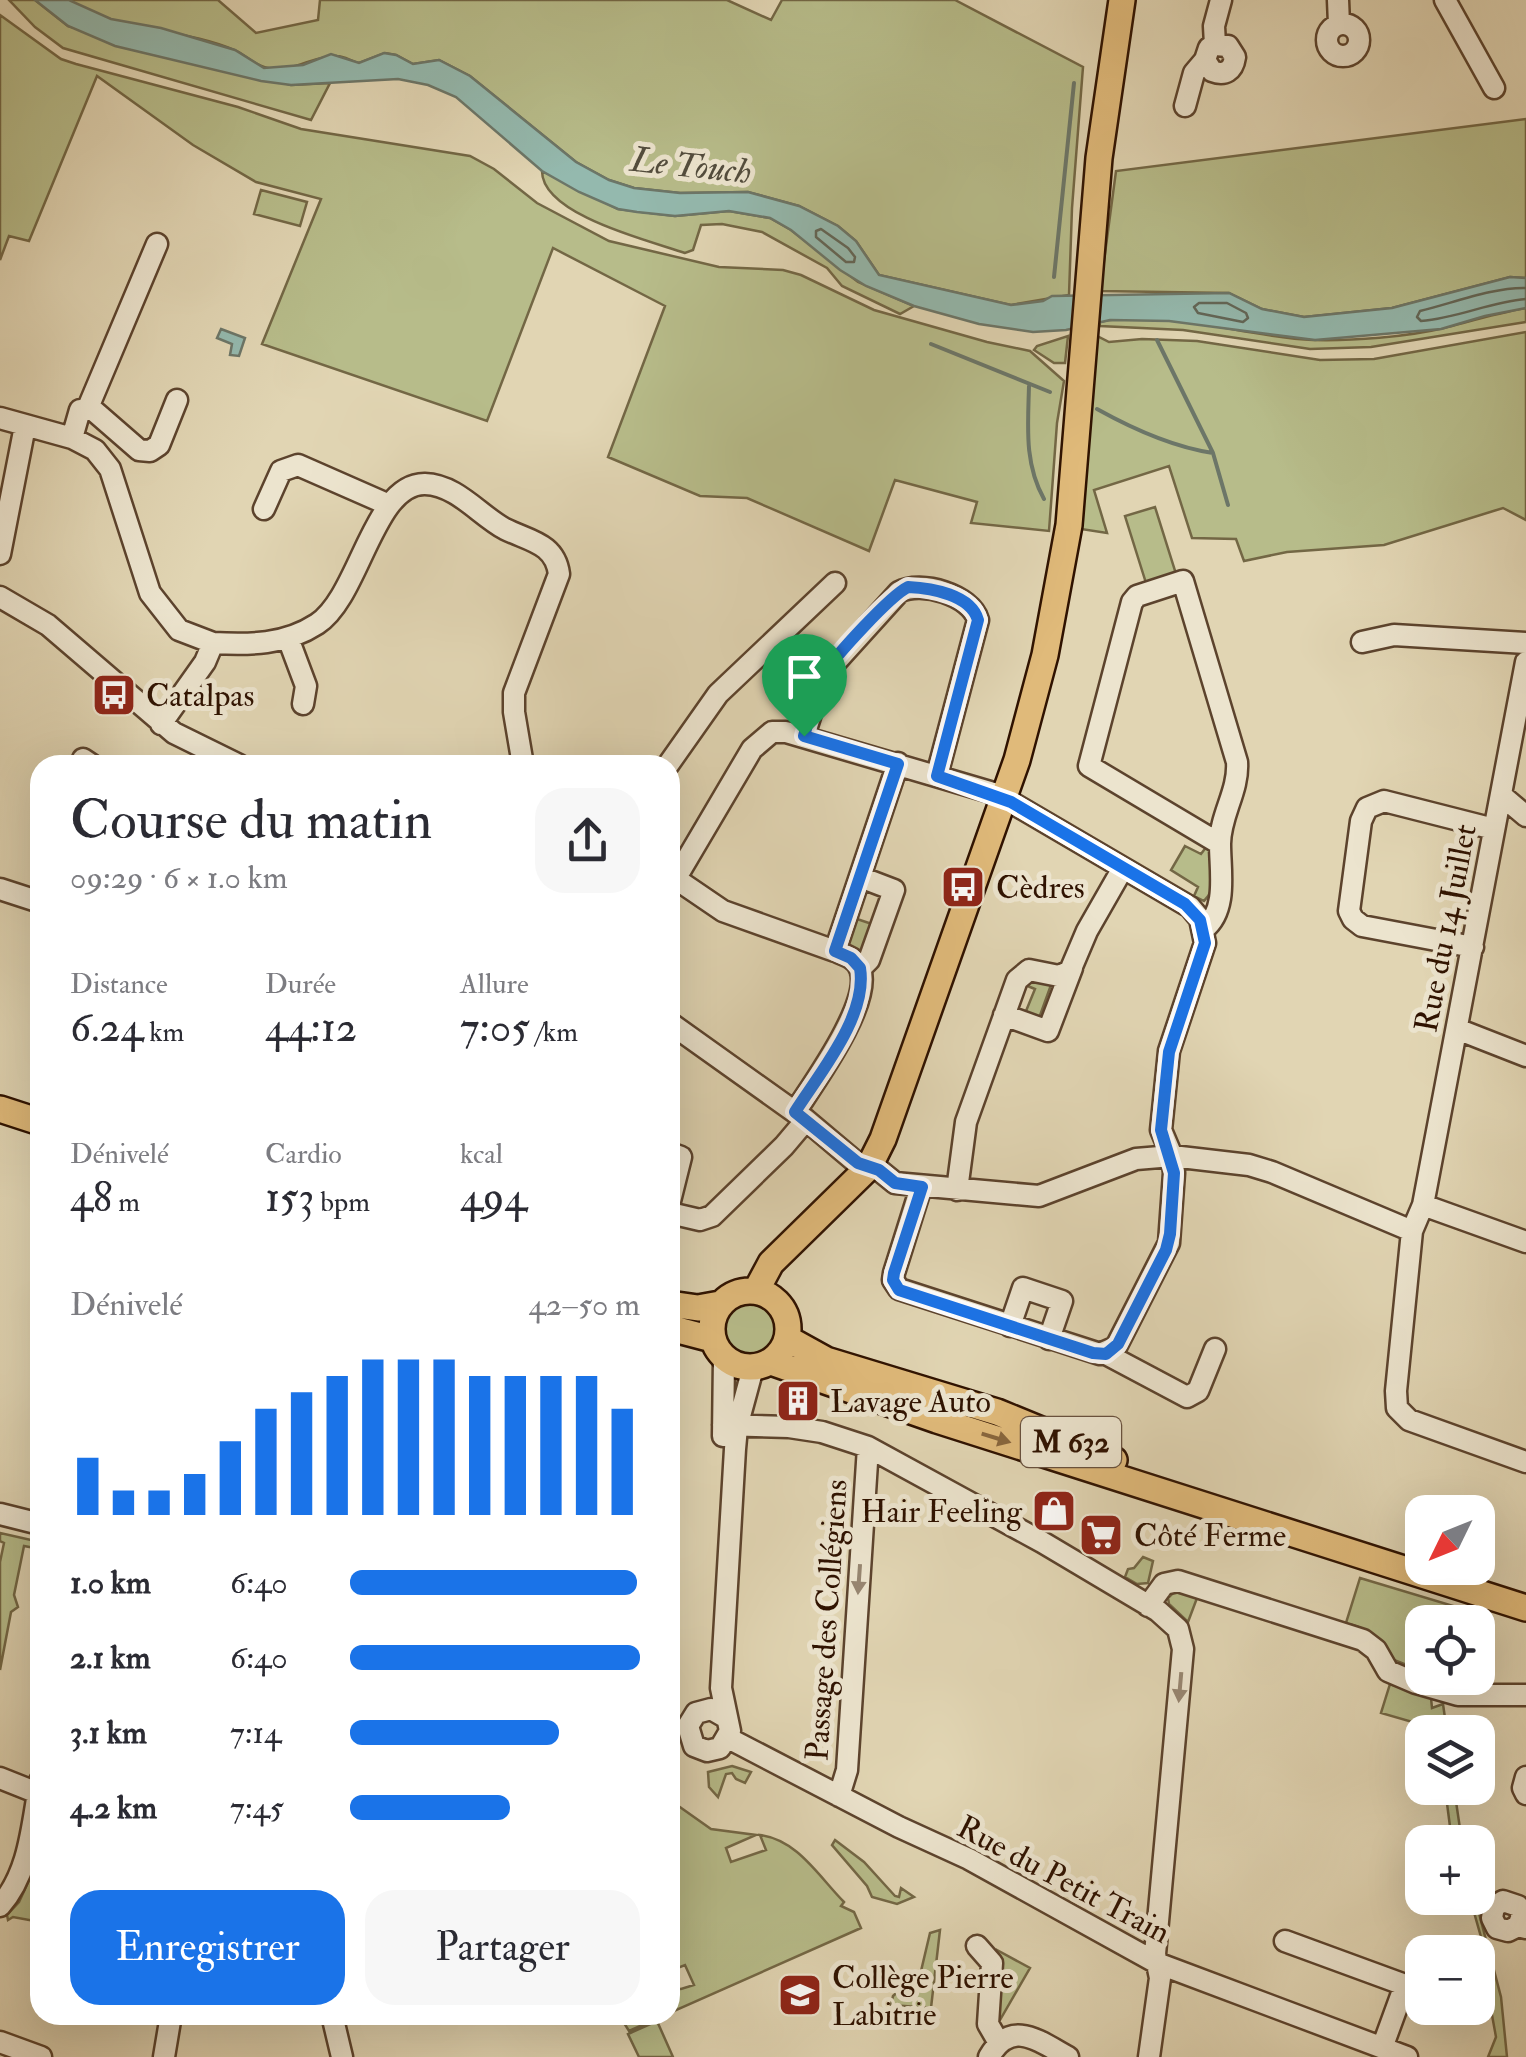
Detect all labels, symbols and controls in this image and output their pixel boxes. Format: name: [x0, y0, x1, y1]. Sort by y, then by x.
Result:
water label: Le Touch: [626, 138, 753, 194]
pin: [762, 634, 847, 737]
icon: arrive: [777, 649, 832, 704]
bus stop icon: Catalpas: [91, 672, 137, 718]
place label: Catalpas: [146, 676, 254, 716]
text: Course du matin: [70, 786, 432, 855]
button: share: [535, 788, 640, 893]
street label: Rue du 14 Juillet: [1406, 821, 1486, 1036]
text: 09:29 · 6 × 1.0 km: [70, 858, 288, 898]
bus stop icon: Cèdres: [940, 864, 986, 910]
place label: Cèdres: [996, 868, 1085, 908]
text: Distance: [70, 967, 168, 1002]
text: Durée: [265, 967, 336, 1002]
text: Allure: [460, 967, 529, 1002]
text: 6.24: [70, 1002, 143, 1054]
text: 44:12: [265, 1002, 357, 1054]
text: 7:05: [460, 1002, 530, 1054]
text: km: [143, 1015, 184, 1050]
text: /km: [530, 1015, 578, 1050]
text: Dénivelé: [70, 1137, 169, 1172]
text: Cardio: [265, 1137, 342, 1172]
text: kcal: [460, 1137, 503, 1172]
text: 48: [70, 1172, 112, 1224]
text: 153: [265, 1172, 314, 1224]
text: 494: [460, 1172, 527, 1224]
text: m: [112, 1185, 140, 1220]
text: bpm: [314, 1185, 370, 1220]
text: Dénivelé: [70, 1285, 183, 1325]
text: 42–50 m: [529, 1285, 640, 1325]
building icon: Lavage Auto: [775, 1378, 821, 1424]
place label: Lavage Auto: [830, 1382, 991, 1422]
road number: M 632: [1021, 1417, 1121, 1467]
one-way arrow: [981, 1432, 1011, 1447]
street label: Passage des Collégiens: [797, 1478, 857, 1762]
shop icon: Hair Feeling: [1031, 1488, 1077, 1534]
place label: Hair Feeling: [860, 1492, 1023, 1532]
north arrow: [1405, 1495, 1495, 1585]
map controls: [1405, 1495, 1495, 2025]
supermarket icon: Côté Ferme: [1078, 1512, 1124, 1558]
place label: Côté Ferme: [1134, 1516, 1286, 1556]
text: 1.0 km: [70, 1563, 151, 1603]
text: 6:40: [230, 1563, 288, 1603]
one-way arrow: [851, 1563, 867, 1595]
button: locate: [1405, 1605, 1495, 1695]
text: 2.1 km: [70, 1638, 151, 1678]
text: 6:40: [230, 1638, 288, 1678]
one-way arrow: [1171, 1671, 1187, 1703]
text: 3.1 km: [70, 1713, 147, 1753]
text: 7:14: [230, 1713, 281, 1753]
button: layers: [1405, 1715, 1495, 1805]
text: 4.2 km: [70, 1788, 157, 1828]
text: 7:45: [230, 1788, 284, 1828]
street label: Rue du Petit Train: [950, 1807, 1177, 1953]
button: +: [1405, 1825, 1495, 1915]
button: Enregistrer: [70, 1890, 345, 2005]
button: Partager: [365, 1890, 640, 2005]
button: −: [1405, 1935, 1495, 2025]
place label: Collège Pierre Labitrie: [832, 1958, 1014, 2035]
school or university icon: Collège Pierre Labitrie: [777, 1972, 823, 2018]

